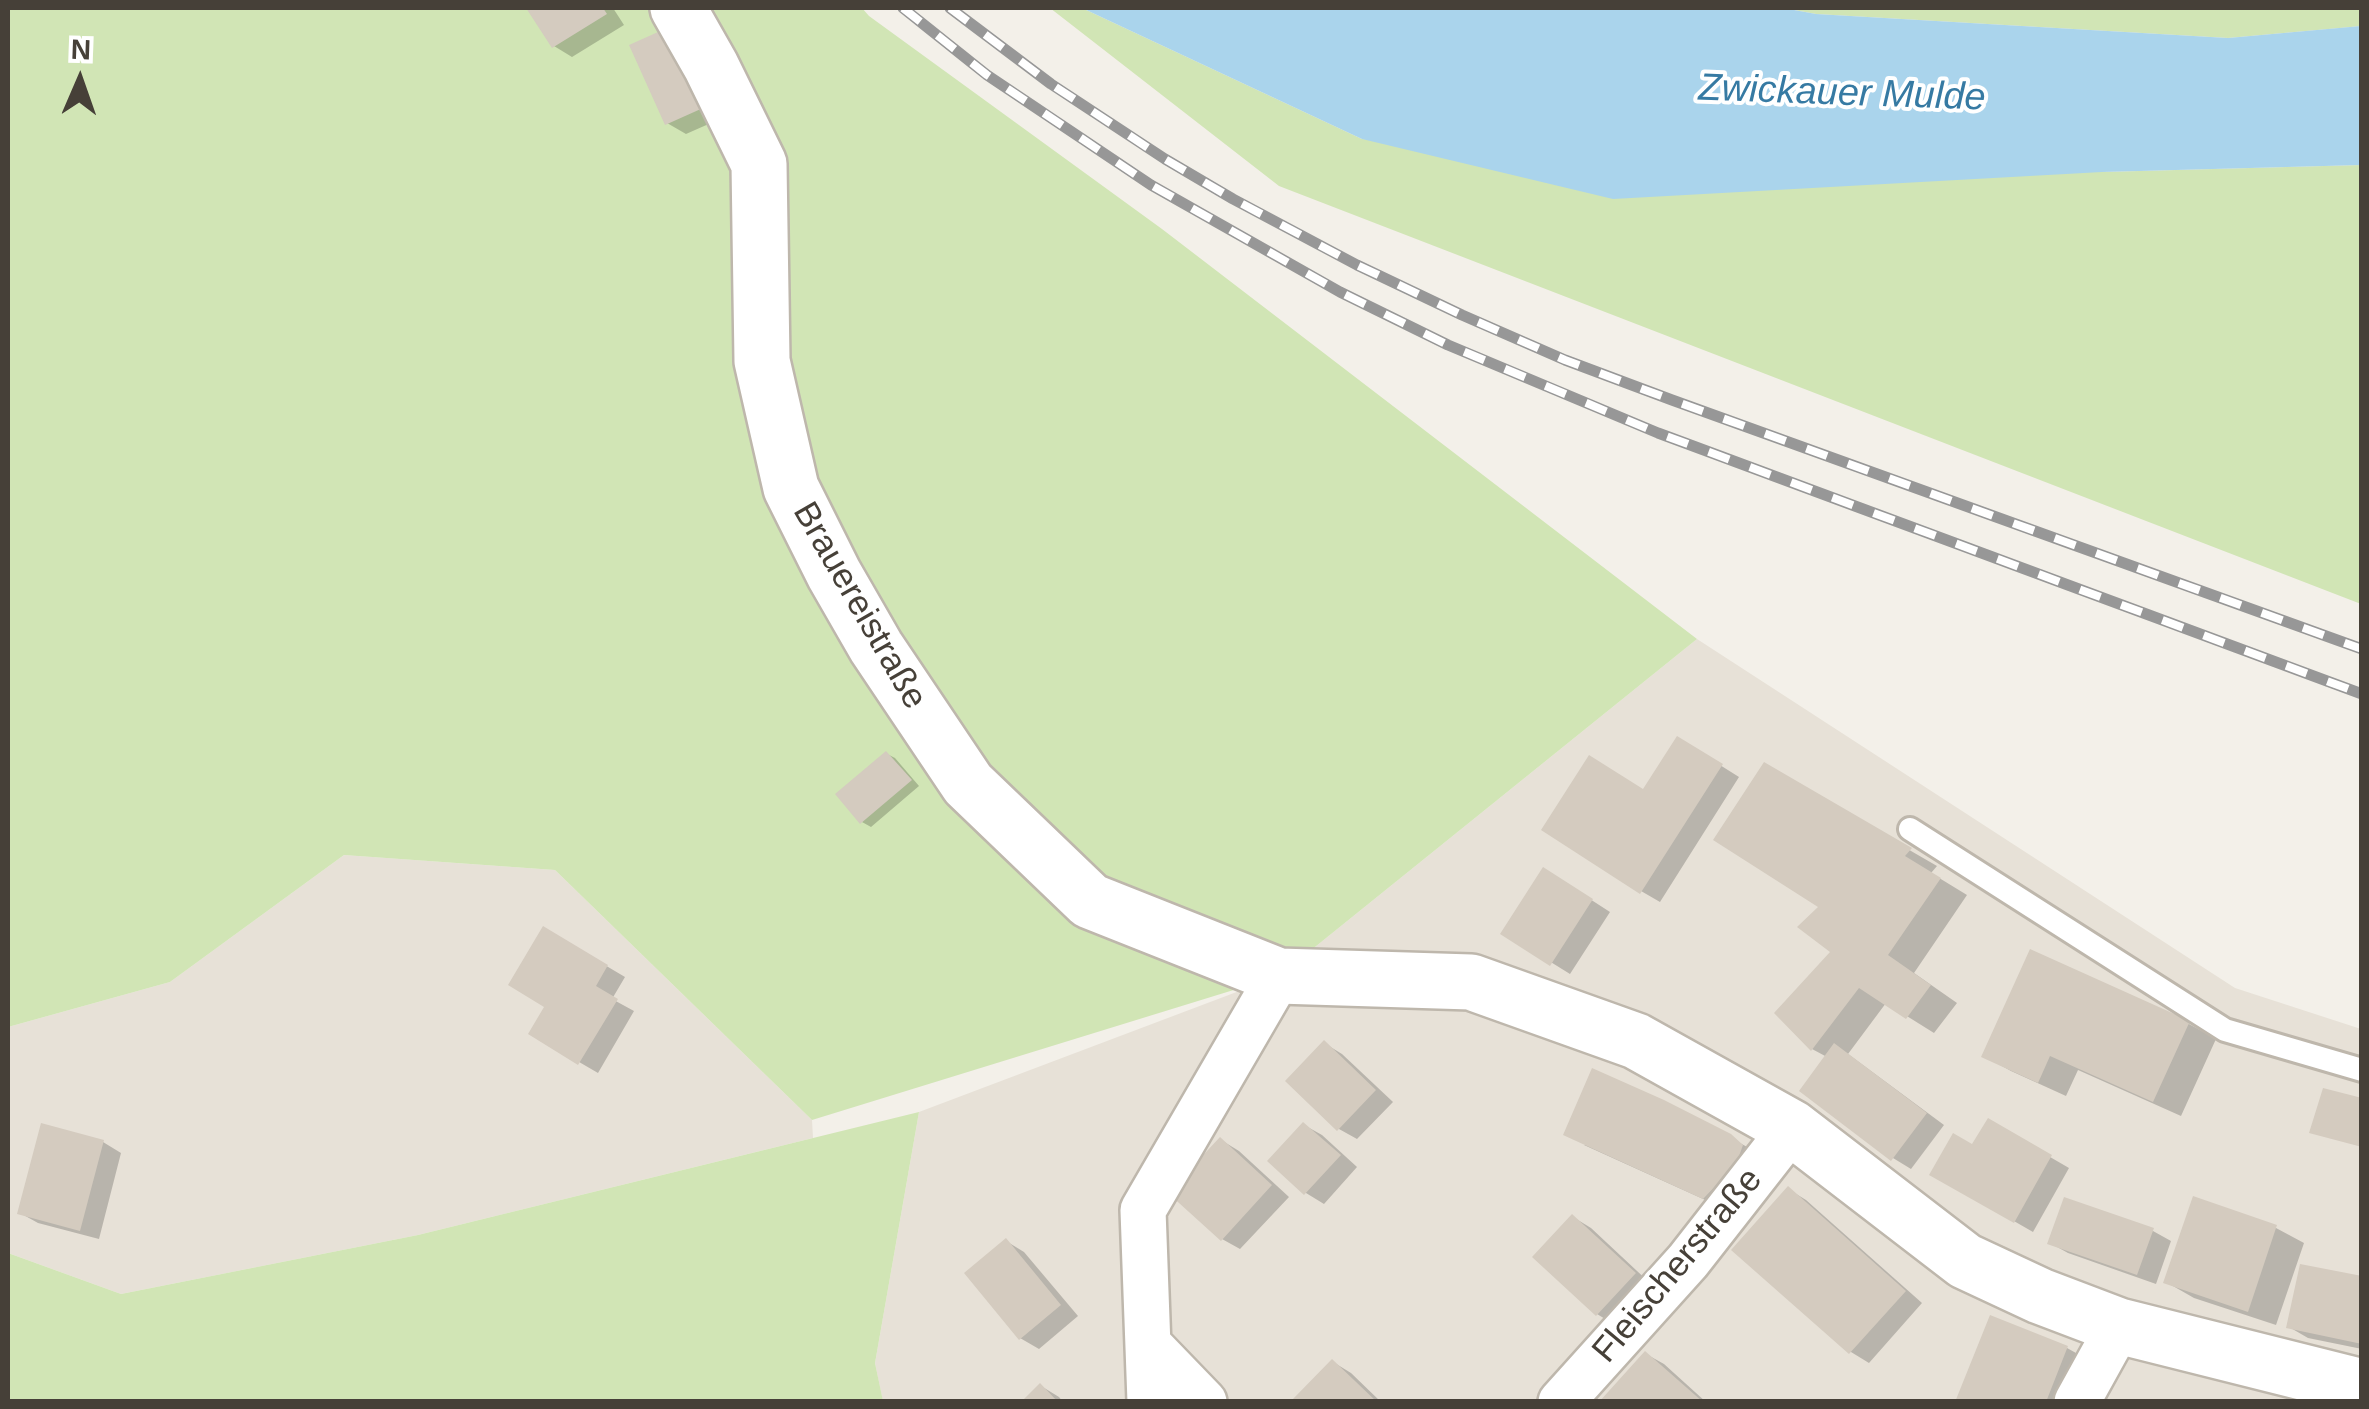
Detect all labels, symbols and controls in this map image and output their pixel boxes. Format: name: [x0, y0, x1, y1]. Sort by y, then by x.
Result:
north arrow: [30, 30, 130, 130]
text: N: [70, 34, 92, 65]
water label: Zwickauer Mulde: [1698, 66, 1986, 122]
street label: Brauereistraße: [783, 495, 935, 717]
street label: Fleischerstraße: [1584, 1160, 1772, 1372]

